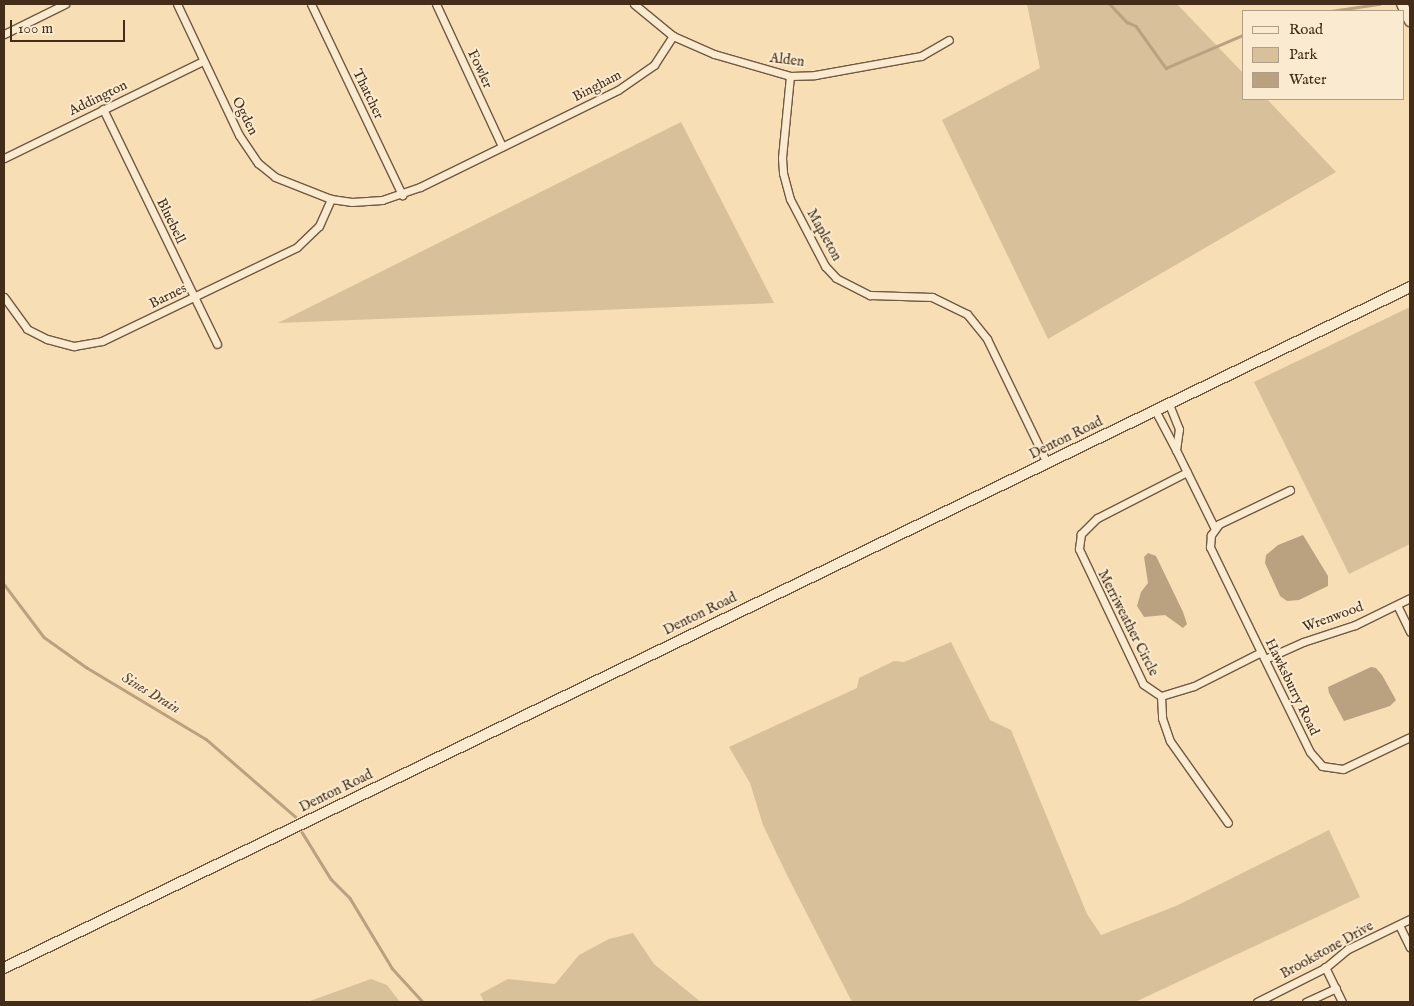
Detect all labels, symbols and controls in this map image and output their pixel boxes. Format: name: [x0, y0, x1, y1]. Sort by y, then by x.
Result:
scale bar: [12, 10, 128, 42]
legend: [1242, 10, 1404, 100]
text: 100 m: [18, 19, 53, 38]
text: Road: [1289, 20, 1323, 39]
text: Park: [1289, 45, 1318, 64]
street label: Fowler: [464, 47, 496, 91]
street label: Alden: [769, 50, 805, 70]
street label: Thatcher: [349, 66, 387, 122]
street label: Bingham: [570, 67, 624, 105]
text: Water: [1289, 70, 1326, 89]
street label: Addington: [66, 77, 130, 119]
street label: Ogden: [228, 94, 262, 138]
street label: Bluebell: [153, 196, 189, 246]
street label: Mapleton: [803, 206, 845, 264]
street label: Barnes: [147, 280, 189, 312]
street label: Denton Road: [1027, 413, 1105, 463]
street label: Merriweather Circle: [1094, 567, 1162, 679]
street label: Denton Road: [661, 589, 739, 639]
street label: Wrenwood: [1300, 598, 1366, 636]
street label: Hawksburry Road: [1261, 636, 1323, 738]
water label: Sines Drain: [118, 669, 184, 717]
street label: Denton Road: [297, 766, 375, 816]
street label: Brookstone Drive: [1278, 918, 1376, 982]

